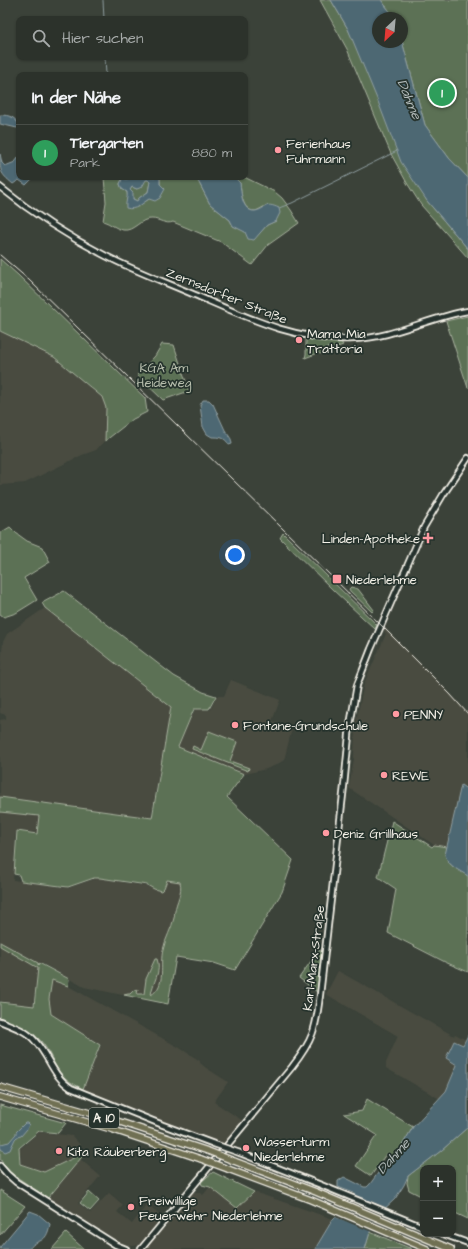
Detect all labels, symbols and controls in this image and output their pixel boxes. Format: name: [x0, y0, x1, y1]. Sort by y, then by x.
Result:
north arrow: [372, 12, 408, 48]
search box: [16, 16, 248, 60]
icon: search: [30, 27, 52, 49]
text: Hier suchen: [62, 28, 143, 49]
water label: Dahme: [392, 76, 427, 124]
pin: 1: [429, 78, 455, 108]
text: In der Nähe: [32, 86, 121, 110]
text: Tiergarten: [70, 133, 143, 154]
place label: Ferienhaus Fuhrmann: [286, 135, 351, 168]
text: 1: [44, 144, 46, 162]
text: 880 m: [192, 144, 232, 162]
marker: Ferienhaus Fuhrmann: [273, 145, 283, 155]
text: Park: [70, 154, 100, 172]
street label: Zernsdorfer Straße: [163, 263, 290, 329]
place label: Mama Mia Trattoria: [307, 325, 366, 358]
marker: Mama Mia Trattoria: [294, 335, 304, 345]
park label: KGA Am Heideweg: [137, 359, 192, 393]
place label: Linden-Apotheke: [322, 530, 420, 548]
marker: Linden-Apotheke: [423, 533, 433, 543]
your location: [225, 545, 245, 565]
place label: Niederlehme: [346, 571, 417, 589]
marker: Niederlehme: [331, 573, 343, 585]
place label: PENNY: [404, 706, 443, 724]
marker: PENNY: [391, 709, 401, 719]
place label: Fontane-Grundschule: [243, 717, 368, 735]
marker: Fontane-Grundschule: [230, 720, 240, 730]
place label: REWE: [392, 767, 429, 785]
marker: REWE: [379, 770, 389, 780]
place label: Deniz Grillhaus: [334, 825, 418, 843]
marker: Deniz Grillhaus: [321, 828, 331, 838]
street label: Karl-Marx-Straße: [299, 904, 329, 1012]
road number: A 10: [89, 1108, 119, 1128]
place label: Wasserturm Niederlehme: [254, 1133, 330, 1166]
water label: Dahme: [372, 1133, 416, 1179]
place label: Kita Räuberberg: [67, 1143, 166, 1162]
marker: Wasserturm Niederlehme: [241, 1143, 251, 1153]
marker: Kita Räuberberg: [54, 1146, 64, 1156]
map controls: [420, 1165, 456, 1237]
button: +: [420, 1165, 456, 1201]
place label: Freiwillige Feuerwehr Niederlehme: [139, 1192, 283, 1225]
button: −: [420, 1201, 456, 1237]
marker: Freiwillige Feuerwehr Niederlehme: [126, 1202, 136, 1212]

